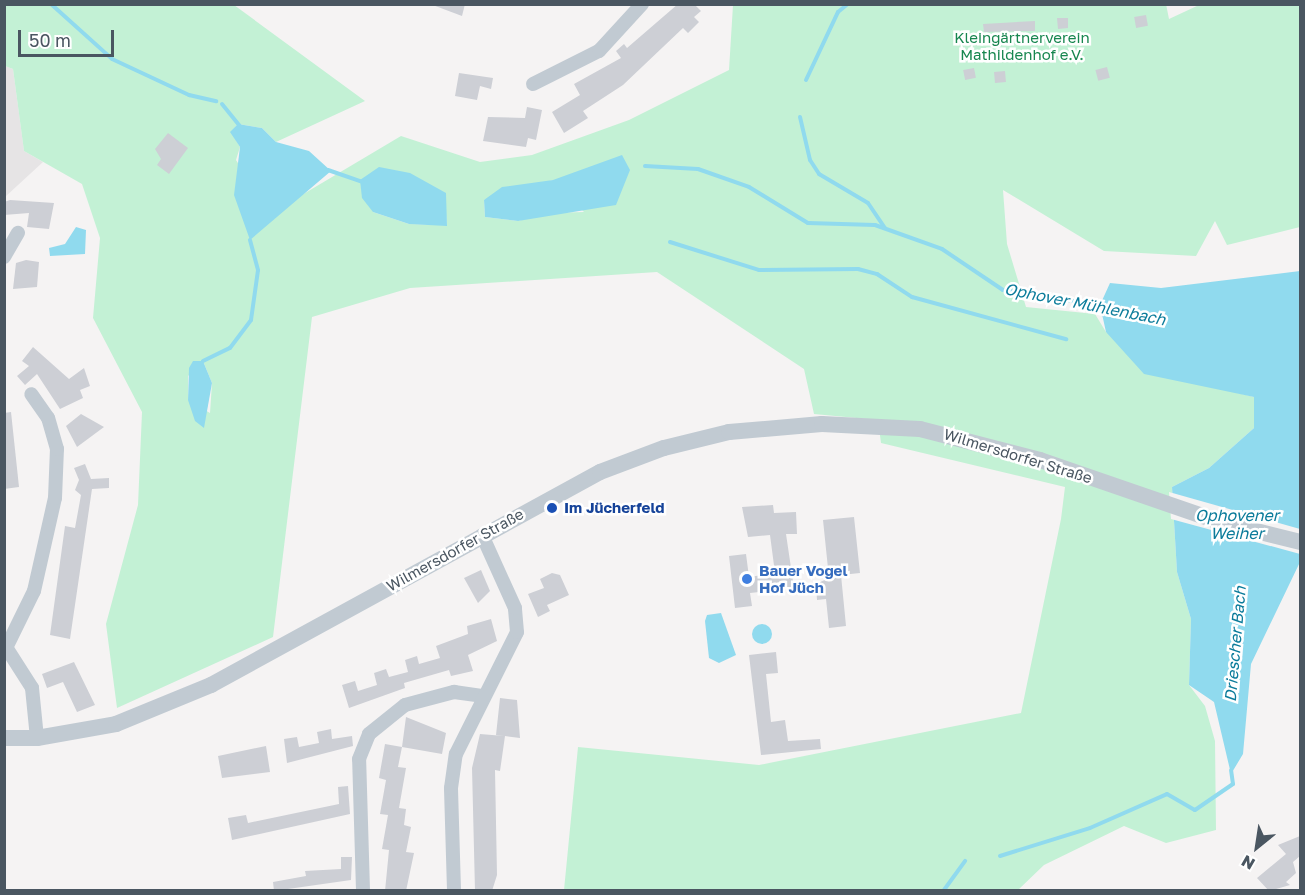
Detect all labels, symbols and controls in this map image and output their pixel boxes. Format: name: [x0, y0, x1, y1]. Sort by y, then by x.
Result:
scale bar: [21, 18, 117, 56]
park label: Kleingärtnerverein Mathildenhof e.V.: [954, 28, 1090, 63]
text: 50 m: [29, 29, 71, 51]
water label: Ophover Mühlenbach: [1003, 279, 1167, 329]
street label: Wilmersdorfer Straße: [942, 425, 1094, 487]
place label: Im Jücherfeld: [564, 499, 665, 517]
marker: Im Jücherfeld: [545, 501, 559, 515]
street label: Wilmersdorfer Straße: [383, 505, 527, 595]
water label: Ophovener Weiher: [1195, 505, 1279, 543]
place label: Bauer Vogel Hof Jüch: [759, 561, 847, 596]
marker: Bauer Vogel Hof Jüch: [740, 572, 754, 586]
water label: Driescher Bach: [1220, 585, 1250, 703]
north arrow: [1227, 817, 1287, 877]
text: N: [1238, 851, 1258, 874]

